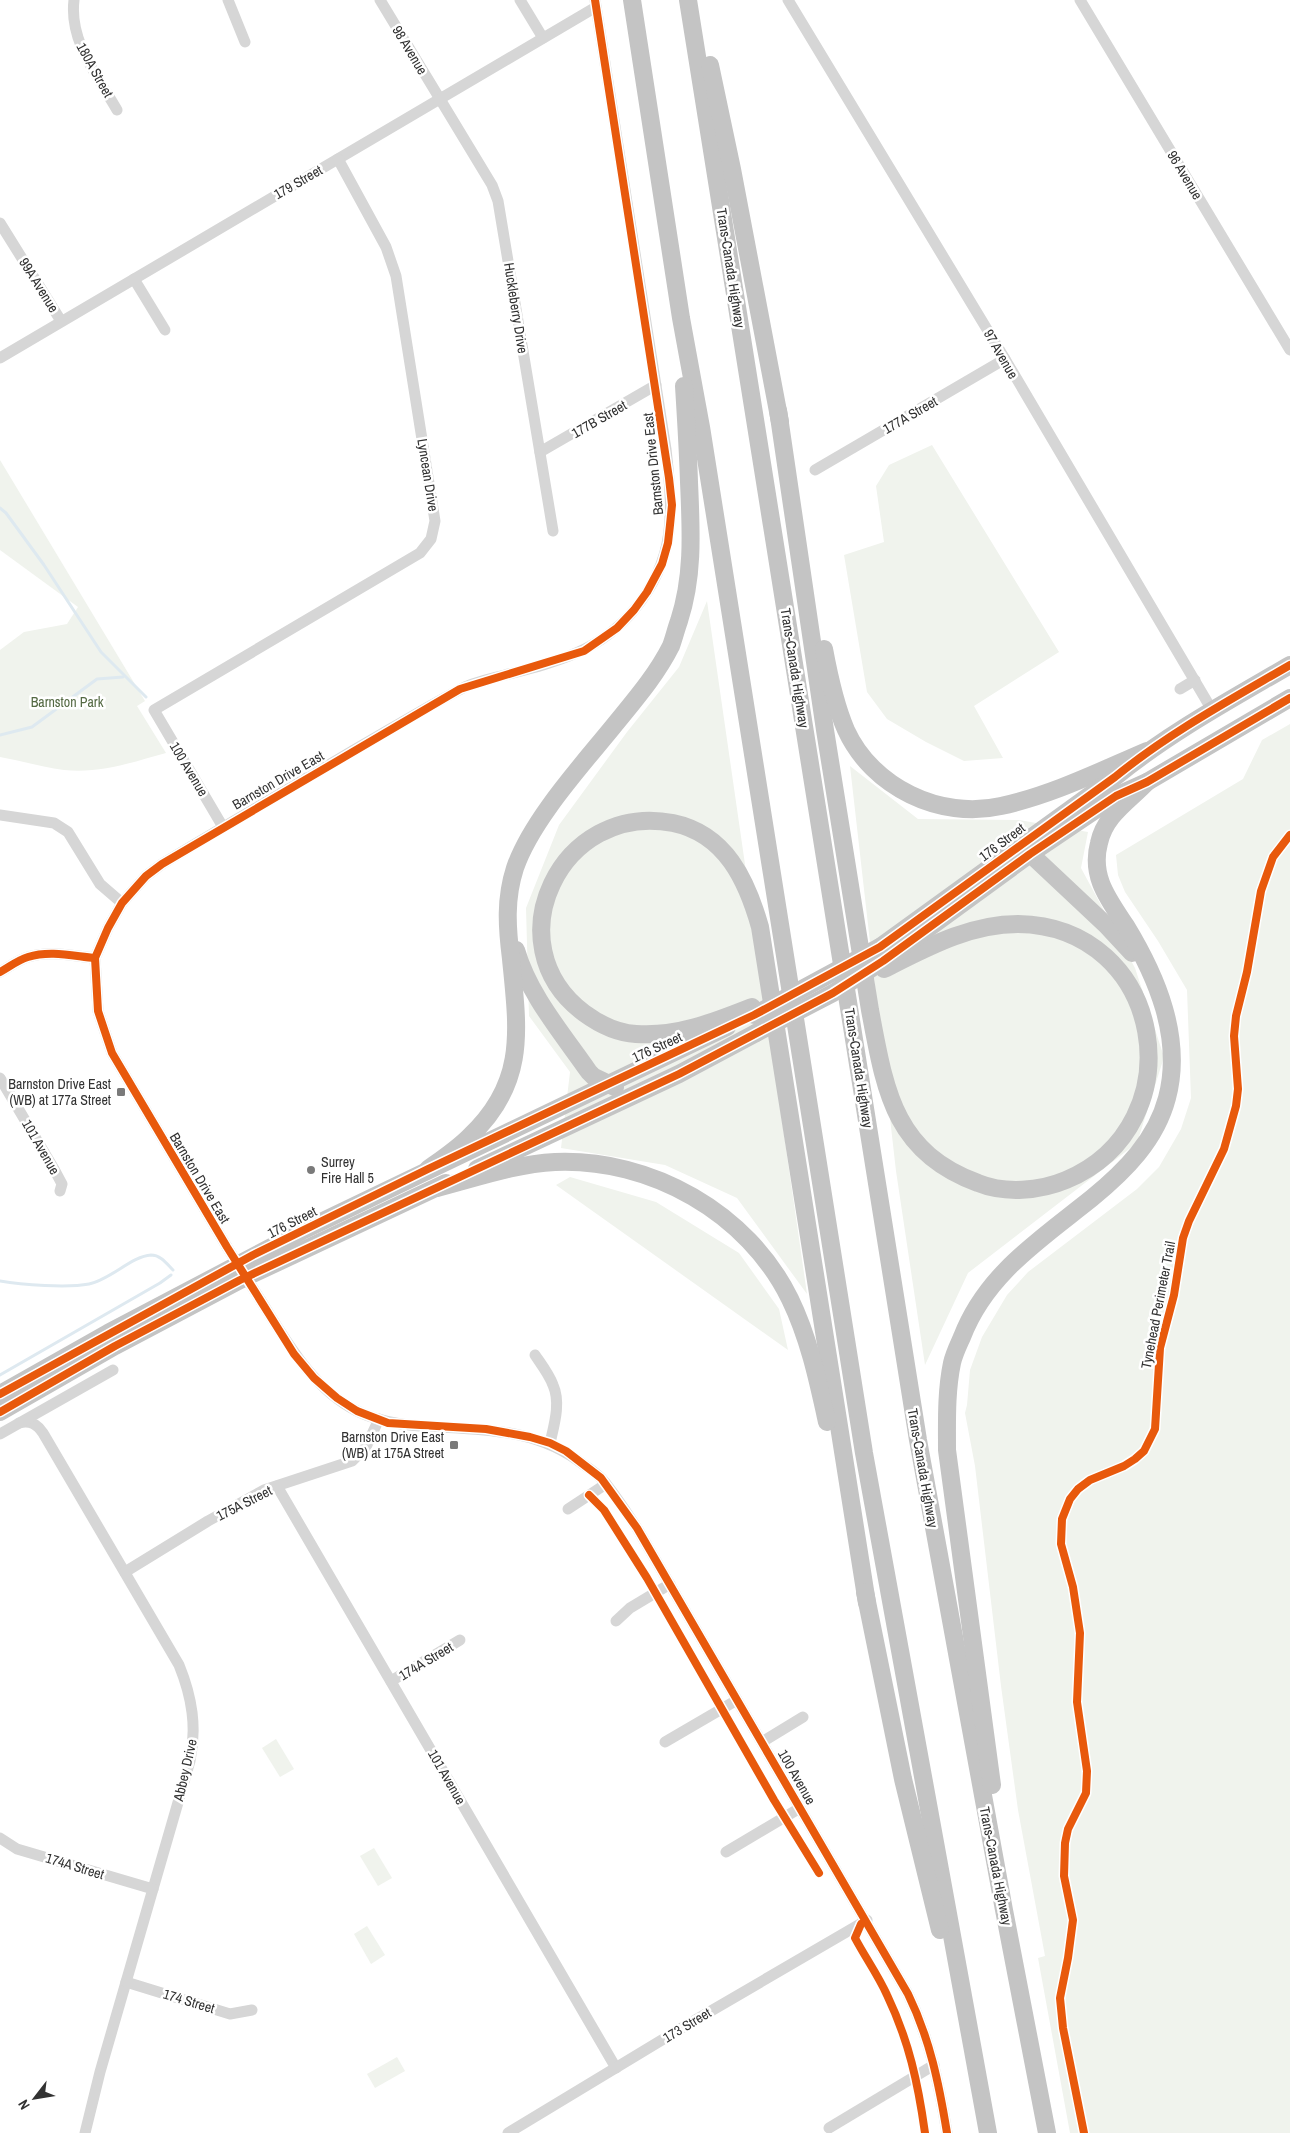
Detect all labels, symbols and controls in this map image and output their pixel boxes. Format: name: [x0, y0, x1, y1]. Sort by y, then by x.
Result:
street label: 98 Avenue: [388, 22, 432, 78]
street label: 180A Street: [73, 39, 117, 101]
street label: 96 Avenue: [1163, 147, 1207, 203]
street label: 179 Street: [271, 161, 325, 203]
street label: Trans-Canada Highway: [713, 207, 749, 329]
street label: 99A Avenue: [15, 254, 63, 316]
street label: Huckleberry Drive: [500, 261, 532, 355]
street label: 97 Avenue: [980, 326, 1022, 382]
street label: 177A Street: [880, 392, 940, 438]
street label: 177B Street: [568, 396, 630, 442]
street label: Barnston Drive East: [639, 412, 667, 516]
street label: Lyncean Drive: [413, 437, 443, 513]
street label: Trans-Canada Highway: [777, 607, 813, 729]
park label: Barnston Park: [31, 693, 104, 711]
street label: 100 Avenue: [166, 738, 212, 800]
street label: Barnston Drive East: [229, 747, 327, 813]
street label: 176 Street: [975, 819, 1029, 865]
street label: Trans-Canada Highway: [841, 1007, 877, 1129]
street label: 176 Street: [629, 1028, 685, 1066]
place label: Barnston Drive East (WB) at 177a Street: [8, 1075, 111, 1109]
marker: Barnston Drive East (WB) at 177a Street: [115, 1086, 127, 1098]
street label: 101 Avenue: [18, 1116, 64, 1178]
street label: Barnston Drive East: [166, 1129, 234, 1227]
place label: Surrey Fire Hall 5: [321, 1153, 374, 1187]
marker: Surrey Fire Hall 5: [305, 1164, 317, 1176]
street label: 176 Street: [264, 1202, 320, 1242]
street label: Tynehead Perimeter Trail: [1137, 1240, 1179, 1370]
street label: Trans-Canada Highway: [904, 1407, 942, 1529]
place label: Barnston Drive East (WB) at 175A Street: [341, 1428, 444, 1462]
marker: Barnston Drive East (WB) at 175A Street: [448, 1439, 460, 1451]
street label: 175A Street: [213, 1481, 275, 1525]
street label: 174A Street: [396, 1638, 456, 1684]
street label: Abbey Drive: [169, 1737, 201, 1804]
street label: 101 Avenue: [424, 1746, 470, 1808]
street label: 100 Avenue: [774, 1746, 820, 1808]
street label: Trans-Canada Highway: [976, 1805, 1016, 1927]
street label: 174A Street: [44, 1849, 106, 1883]
street label: 174 Street: [161, 1985, 217, 2017]
street label: 173 Street: [660, 2004, 714, 2046]
north arrow: [10, 2073, 60, 2123]
text: N: [14, 2097, 34, 2113]

